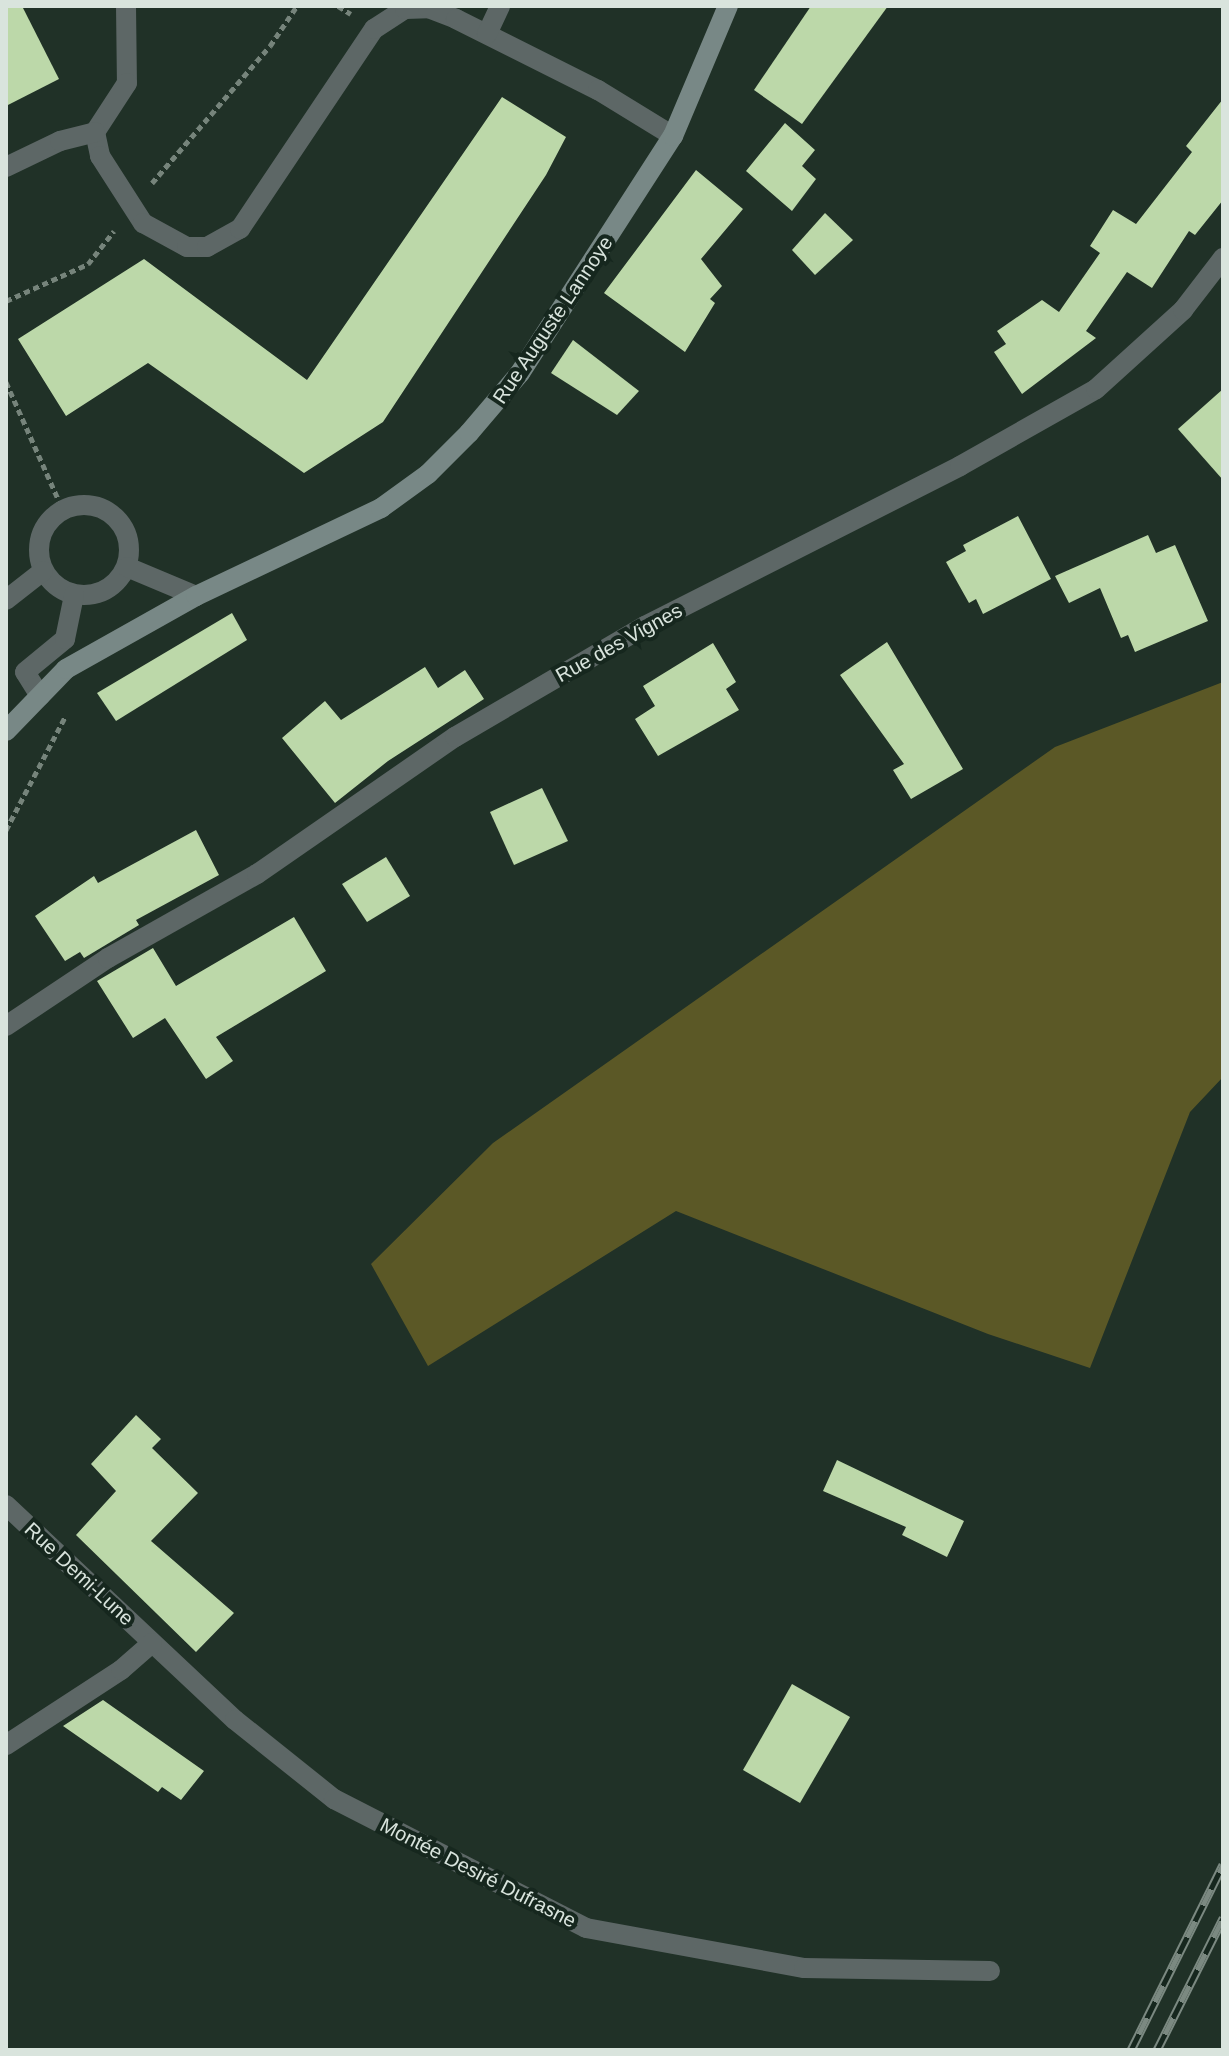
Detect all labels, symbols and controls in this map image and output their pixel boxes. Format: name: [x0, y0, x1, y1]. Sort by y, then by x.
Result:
street label: Rue Auguste Lannoye: [488, 231, 618, 409]
street label: Rue des Vignes: [552, 598, 686, 688]
street label: Rue Demi-Lune: [20, 1517, 138, 1631]
street label: Montée Desiré Dufrasne: [376, 1813, 580, 1933]

